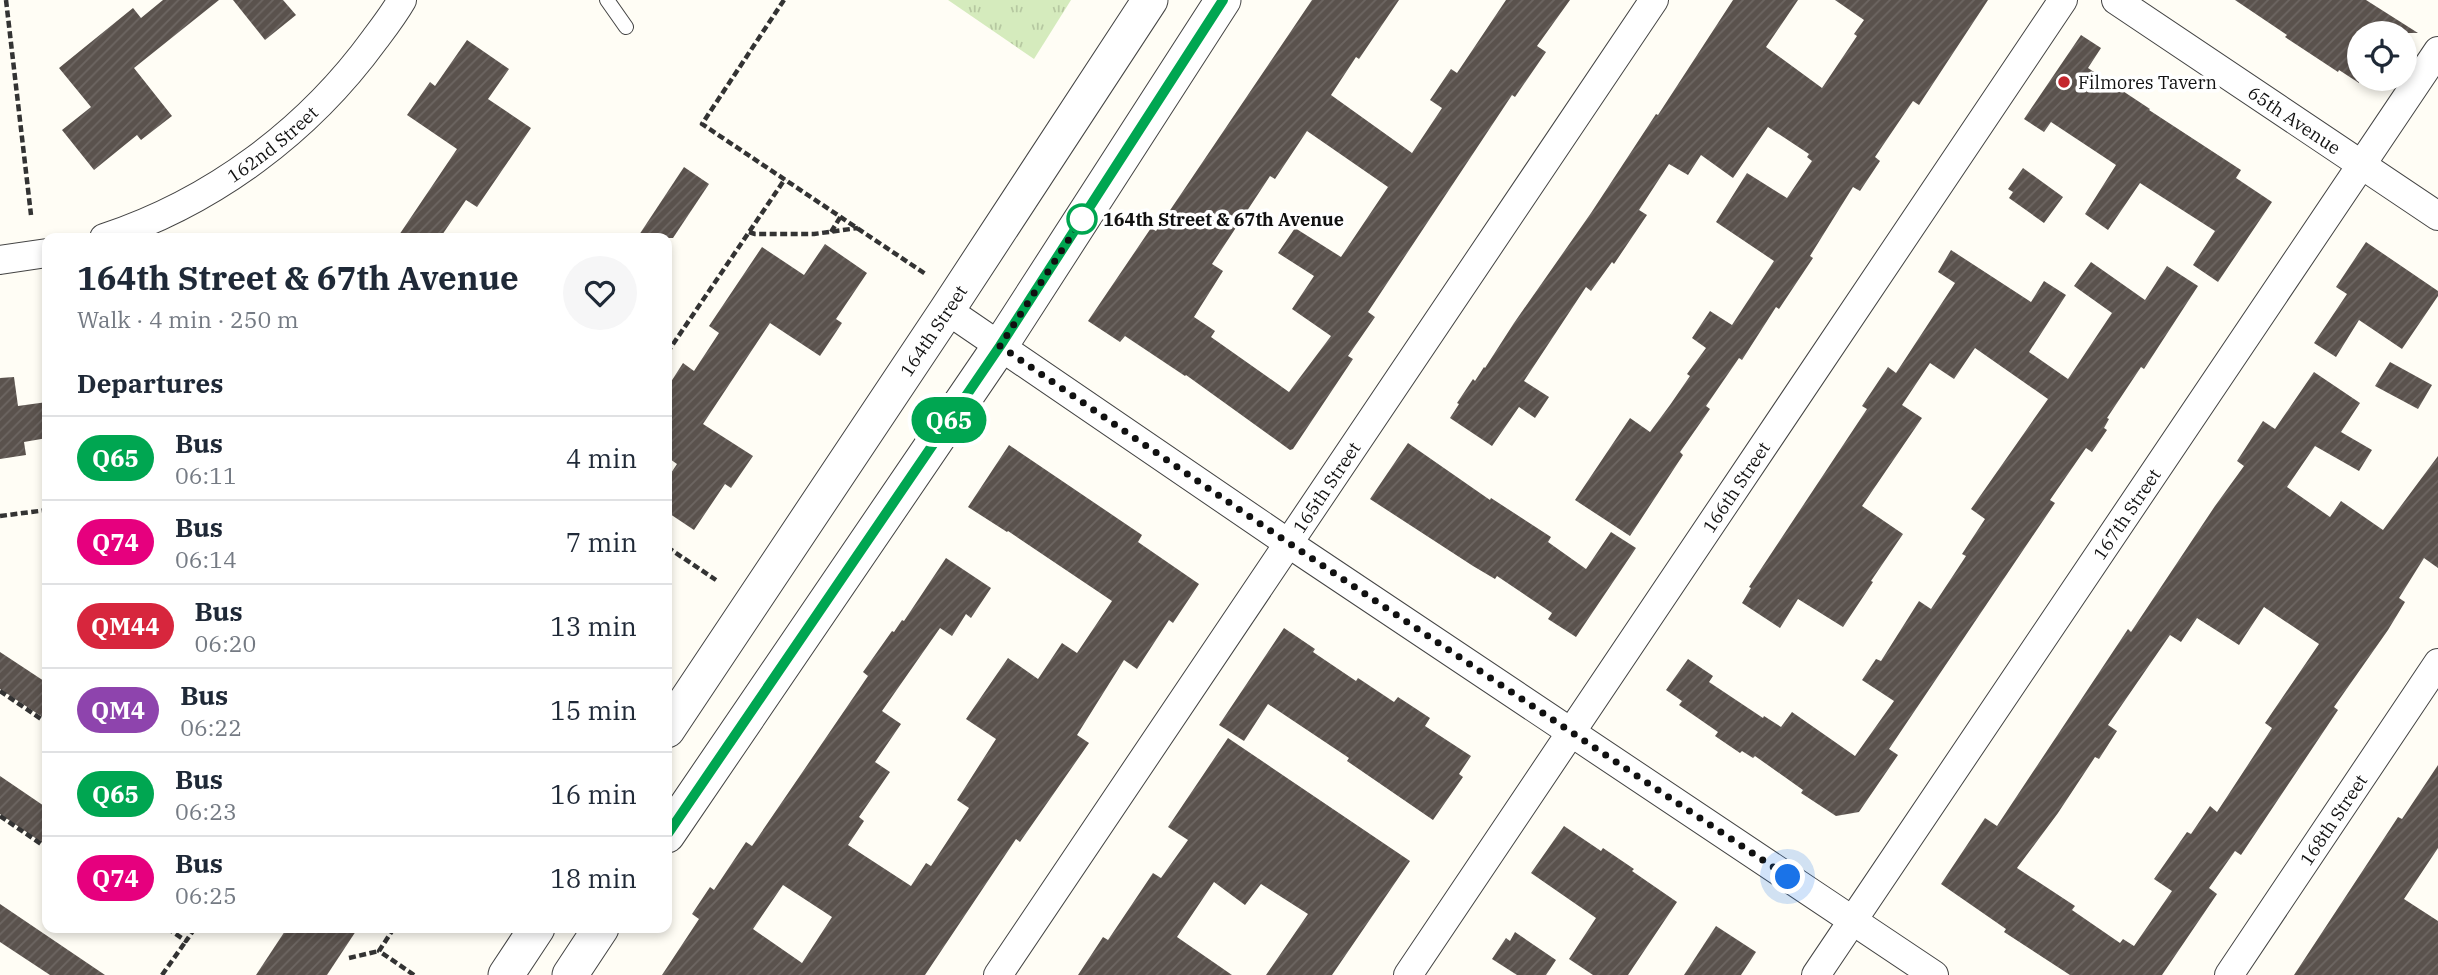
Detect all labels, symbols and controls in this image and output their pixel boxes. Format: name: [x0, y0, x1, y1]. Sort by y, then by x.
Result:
map controls: [2347, 21, 2417, 91]
button: locate: [2347, 21, 2417, 91]
place label: Filmores Tavern: [2078, 71, 2217, 94]
marker: Filmores Tavern: [2056, 74, 2072, 90]
street label: 65th Avenue: [2244, 80, 2345, 159]
street label: 162nd Street: [223, 101, 322, 187]
marker: 164th Street & 67th Avenue: [1067, 204, 1097, 234]
place label: 164th Street & 67th Avenue: [1103, 208, 1344, 231]
text: 164th Street & 67th Avenue: [77, 256, 519, 299]
button: heart: [563, 256, 637, 330]
street label: 164th Street: [895, 281, 972, 381]
text: Walk · 4 min · 250 m: [77, 304, 299, 334]
text: Departures: [77, 366, 223, 400]
line badge: Q65: [909, 397, 989, 443]
text: Q65: [925, 404, 973, 436]
text: Bus: [175, 426, 223, 460]
street label: 165th Street: [1287, 437, 1365, 537]
street label: 166th Street: [1697, 437, 1775, 537]
text: 4 min: [566, 441, 637, 475]
text: Q65: [92, 442, 139, 474]
text: 06:11: [175, 460, 237, 490]
street label: 167th Street: [2088, 464, 2165, 564]
text: Bus: [175, 510, 223, 544]
text: 7 min: [566, 525, 637, 559]
text: Q74: [92, 526, 139, 558]
text: 06:14: [175, 544, 237, 574]
text: Bus: [195, 594, 243, 628]
text: 13 min: [550, 609, 637, 643]
text: QM44: [91, 610, 160, 642]
text: 06:20: [195, 628, 256, 658]
text: Bus: [180, 678, 228, 712]
text: 15 min: [550, 693, 637, 727]
text: QM4: [91, 694, 145, 726]
text: 06:22: [180, 712, 242, 742]
text: Bus: [175, 762, 223, 796]
street label: 168th Street: [2294, 770, 2372, 870]
text: 16 min: [550, 777, 637, 811]
text: Q65: [92, 778, 139, 810]
text: 06:23: [175, 796, 237, 826]
text: Bus: [175, 846, 223, 880]
your location: [1770, 859, 1805, 894]
text: 18 min: [550, 861, 637, 895]
text: Q74: [92, 862, 139, 894]
text: 06:25: [175, 880, 237, 910]

